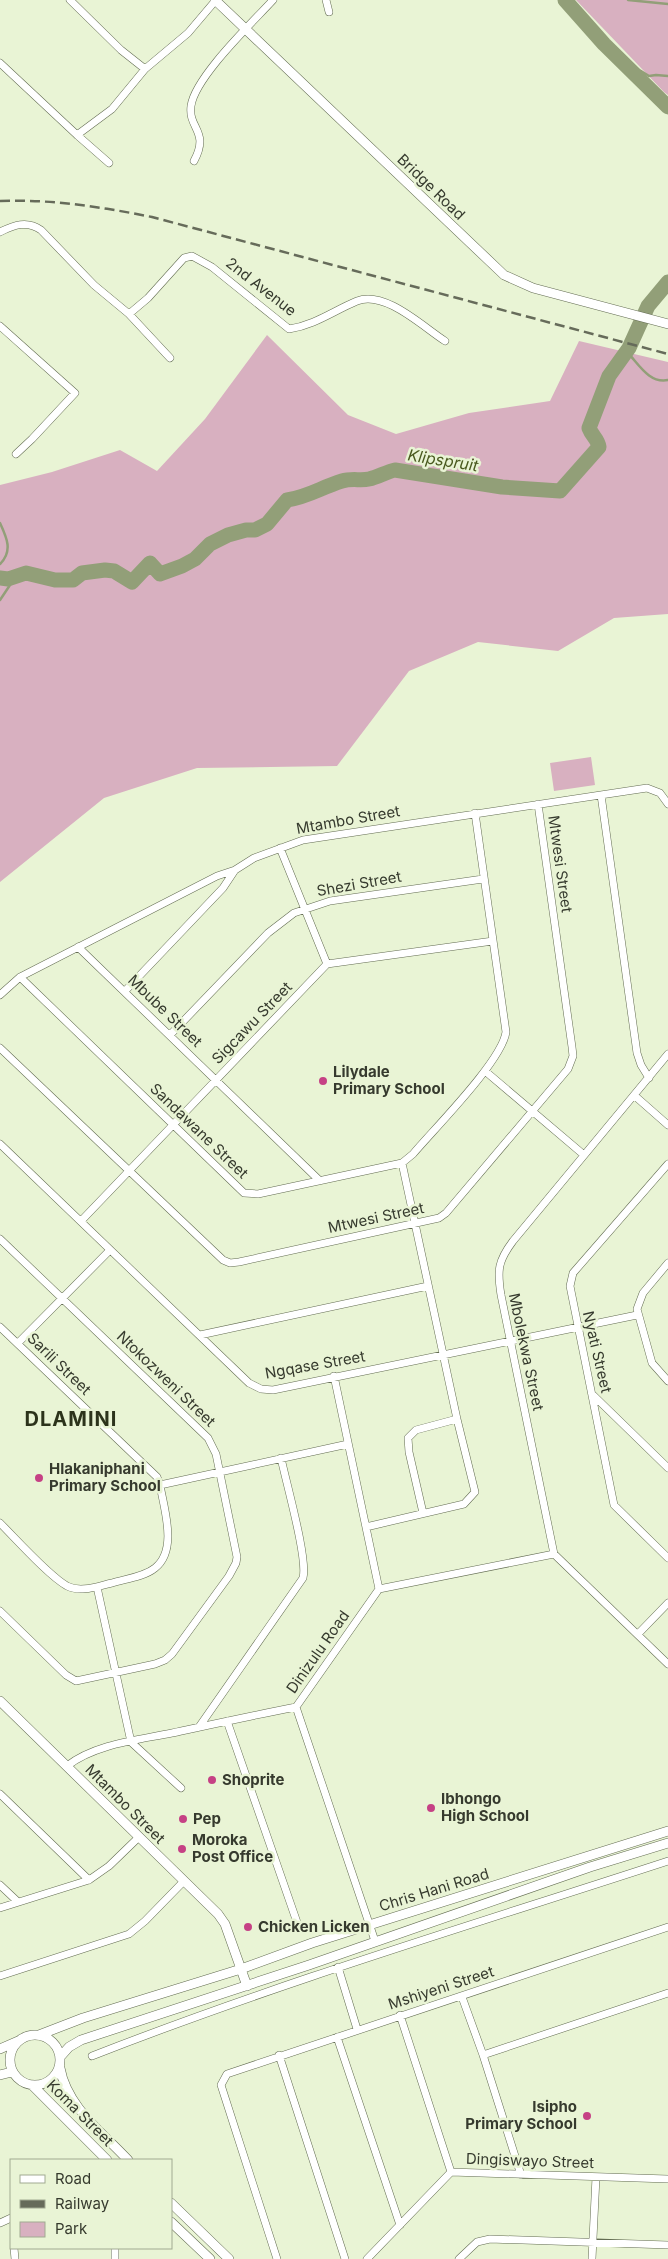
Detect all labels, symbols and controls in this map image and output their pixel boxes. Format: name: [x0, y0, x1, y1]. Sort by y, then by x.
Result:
street label: Bridge Road: [394, 150, 469, 224]
street label: 2nd Avenue: [222, 253, 300, 320]
water label: Klipspruit: [406, 445, 480, 476]
street label: Mtambo Street: [295, 801, 401, 838]
street label: Mtwesi Street: [544, 814, 577, 914]
street label: Shezi Street: [315, 867, 403, 900]
street label: Mbube Street: [124, 970, 207, 1051]
street label: Sigcawu Street: [208, 977, 296, 1068]
place label: Lilydale Primary School: [333, 1062, 445, 1098]
marker: Lilydale Primary School: [317, 1075, 329, 1087]
street label: Sandawane Street: [146, 1079, 253, 1182]
street label: Mtwesi Street: [326, 1198, 426, 1237]
street label: Mbolekwa Street: [505, 1291, 548, 1412]
street label: Nyati Street: [579, 1309, 616, 1395]
street label: Ntokozweni Street: [113, 1327, 220, 1431]
street label: Sarili Street: [23, 1329, 95, 1399]
street label: Ngqase Street: [263, 1346, 367, 1383]
district label: DLAMINI: [25, 1407, 117, 1431]
place label: Hlakaniphani Primary School: [49, 1459, 161, 1495]
marker: Hlakaniphani Primary School: [33, 1472, 45, 1484]
street label: Dinizulu Road: [282, 1607, 353, 1697]
street label: Mtambo Street: [81, 1760, 169, 1848]
place label: Shoprite: [222, 1770, 284, 1789]
marker: Shoprite: [206, 1774, 218, 1786]
place label: Ibhongo High School: [441, 1789, 529, 1825]
marker: Ibhongo High School: [425, 1802, 437, 1814]
place label: Pep: [193, 1809, 221, 1828]
marker: Pep: [177, 1813, 189, 1825]
place label: Moroka Post Office: [192, 1830, 273, 1866]
marker: Moroka Post Office: [176, 1843, 188, 1855]
street label: Chris Hani Road: [377, 1864, 491, 1915]
place label: Chicken Licken: [258, 1917, 370, 1936]
marker: Chicken Licken: [242, 1921, 254, 1933]
street label: Mshiyeni Street: [386, 1961, 496, 2014]
street label: Koma Street: [43, 2075, 118, 2150]
place label: Isipho Primary School: [465, 2097, 577, 2133]
marker: Isipho Primary School: [581, 2110, 593, 2122]
street label: Dingiswayo Street: [466, 2149, 595, 2172]
legend: [10, 2159, 172, 2249]
text: Road: [55, 2169, 91, 2188]
text: Railway: [55, 2194, 110, 2213]
text: Park: [55, 2219, 88, 2238]

